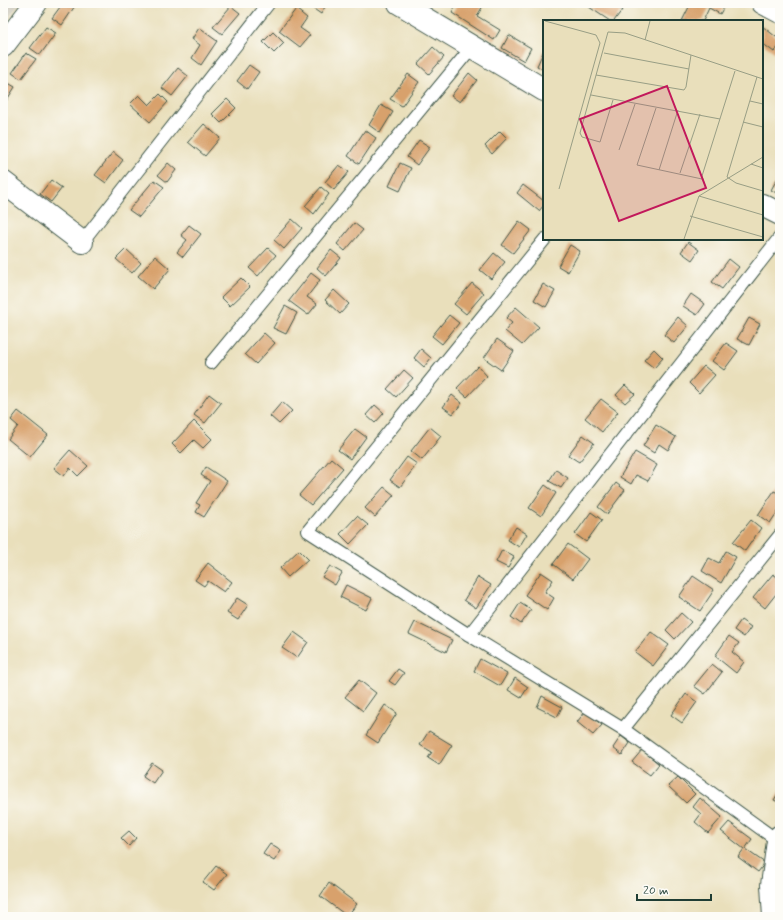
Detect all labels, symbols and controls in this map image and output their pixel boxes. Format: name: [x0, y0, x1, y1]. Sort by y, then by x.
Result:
inset map: [543, 20, 763, 240]
scale bar: [637, 876, 711, 902]
text: 20 m: [643, 883, 669, 899]

